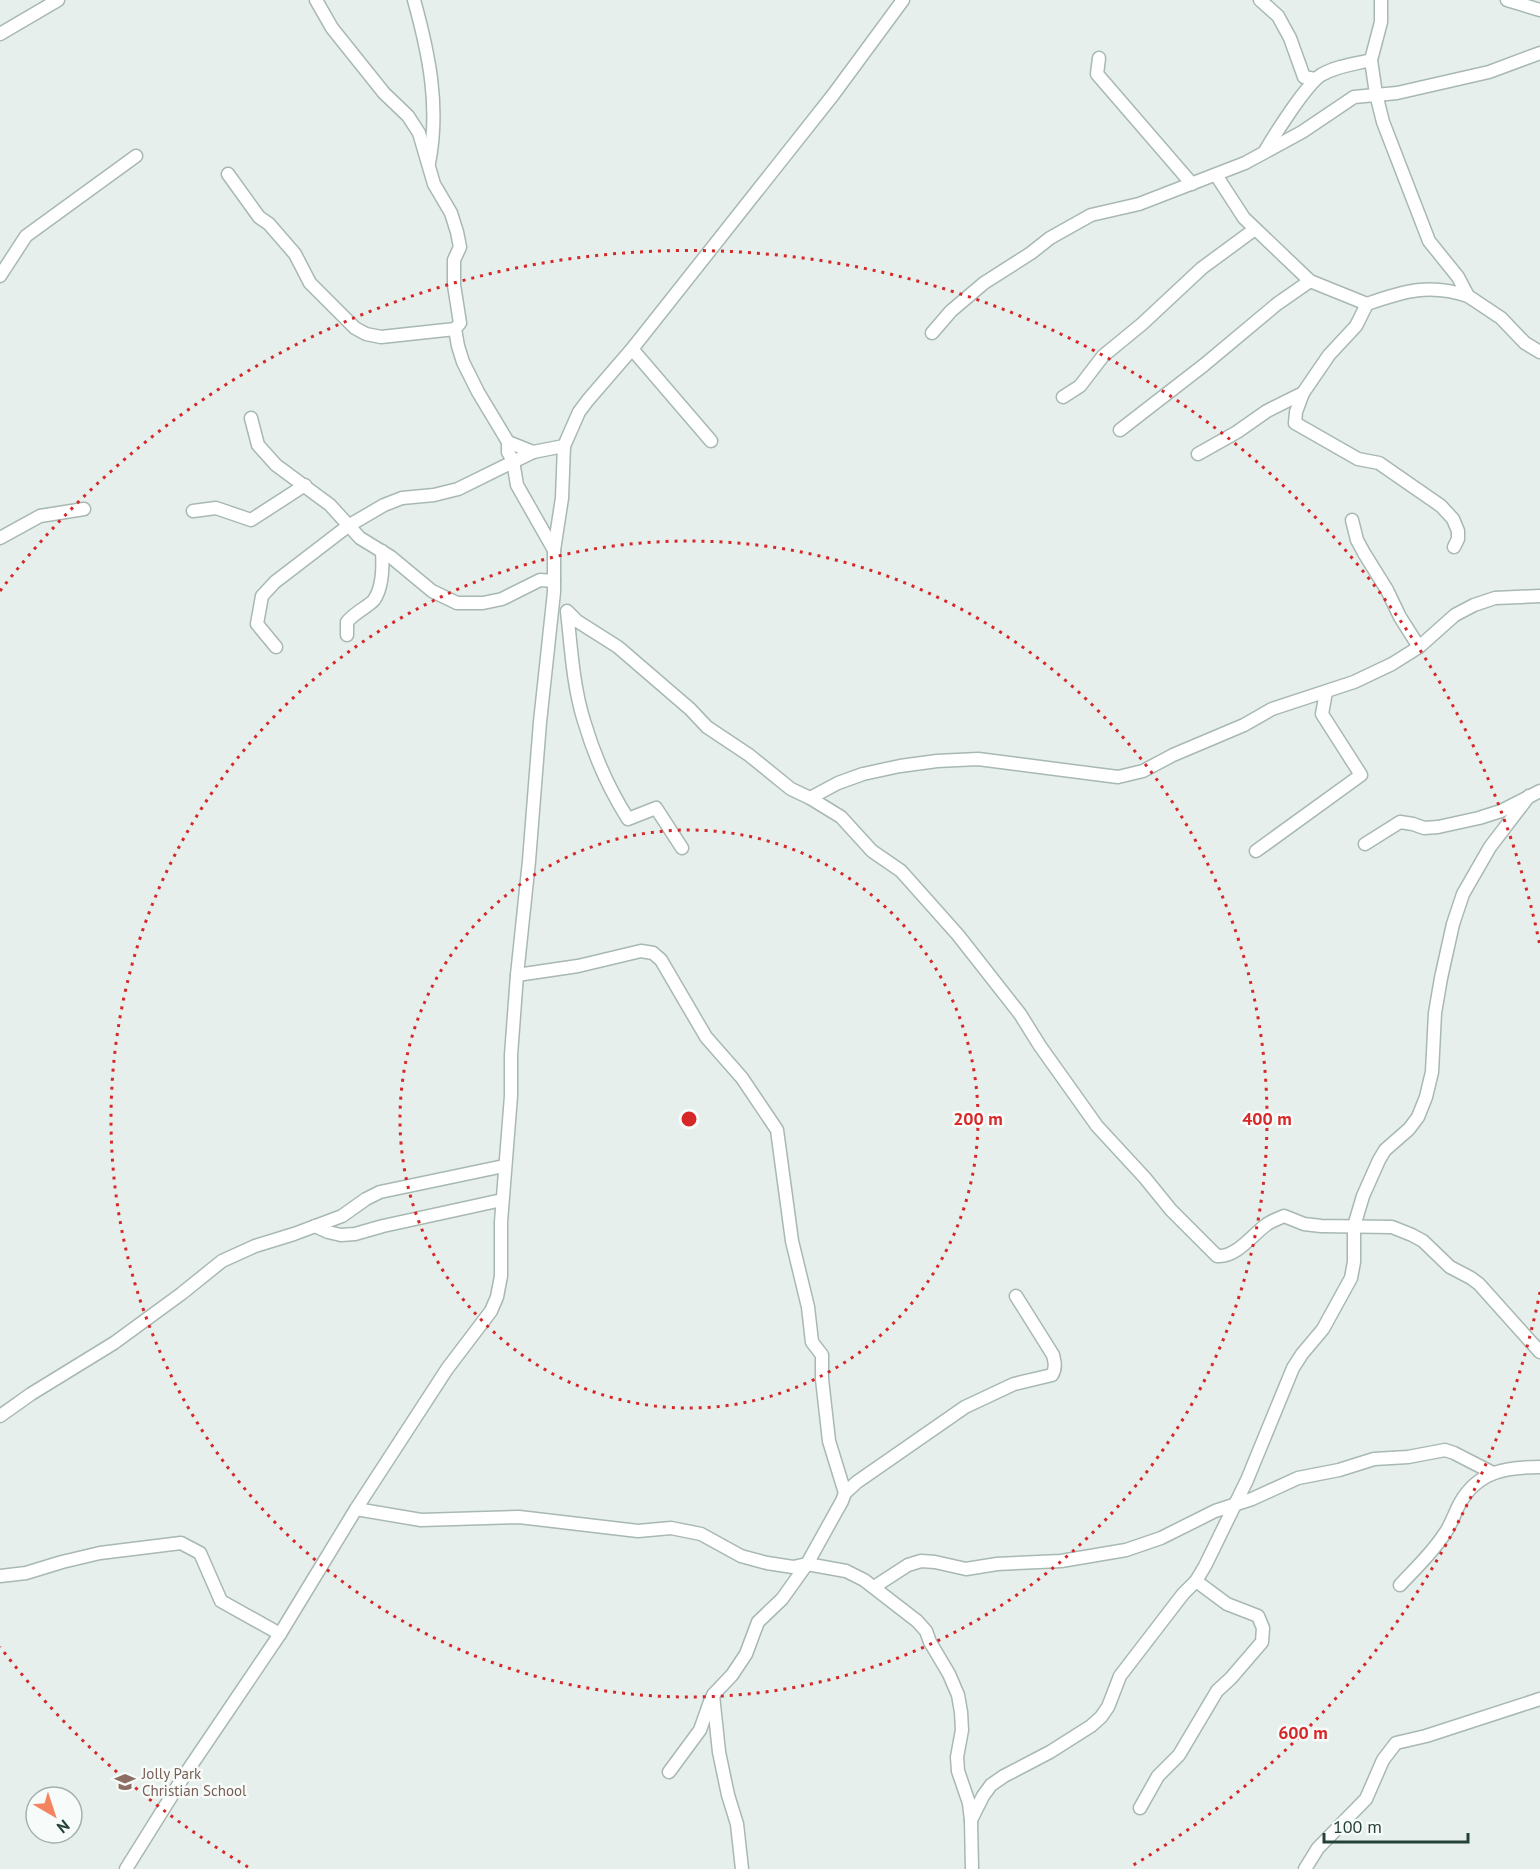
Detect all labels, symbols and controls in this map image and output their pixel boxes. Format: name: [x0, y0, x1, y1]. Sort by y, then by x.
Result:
text: 200 m: [953, 1107, 1003, 1130]
text: 400 m: [1242, 1107, 1292, 1130]
centre of rings: [679, 1109, 699, 1129]
text: 600 m: [1278, 1721, 1328, 1744]
place label: Jolly Park Christian School: [141, 1764, 247, 1800]
school or university icon: Jolly Park Christian School: [113, 1770, 137, 1794]
north arrow: [24, 1785, 84, 1845]
scale bar: [1324, 1806, 1468, 1844]
text: 100 m: [1333, 1815, 1382, 1838]
text: N: [53, 1816, 74, 1838]

